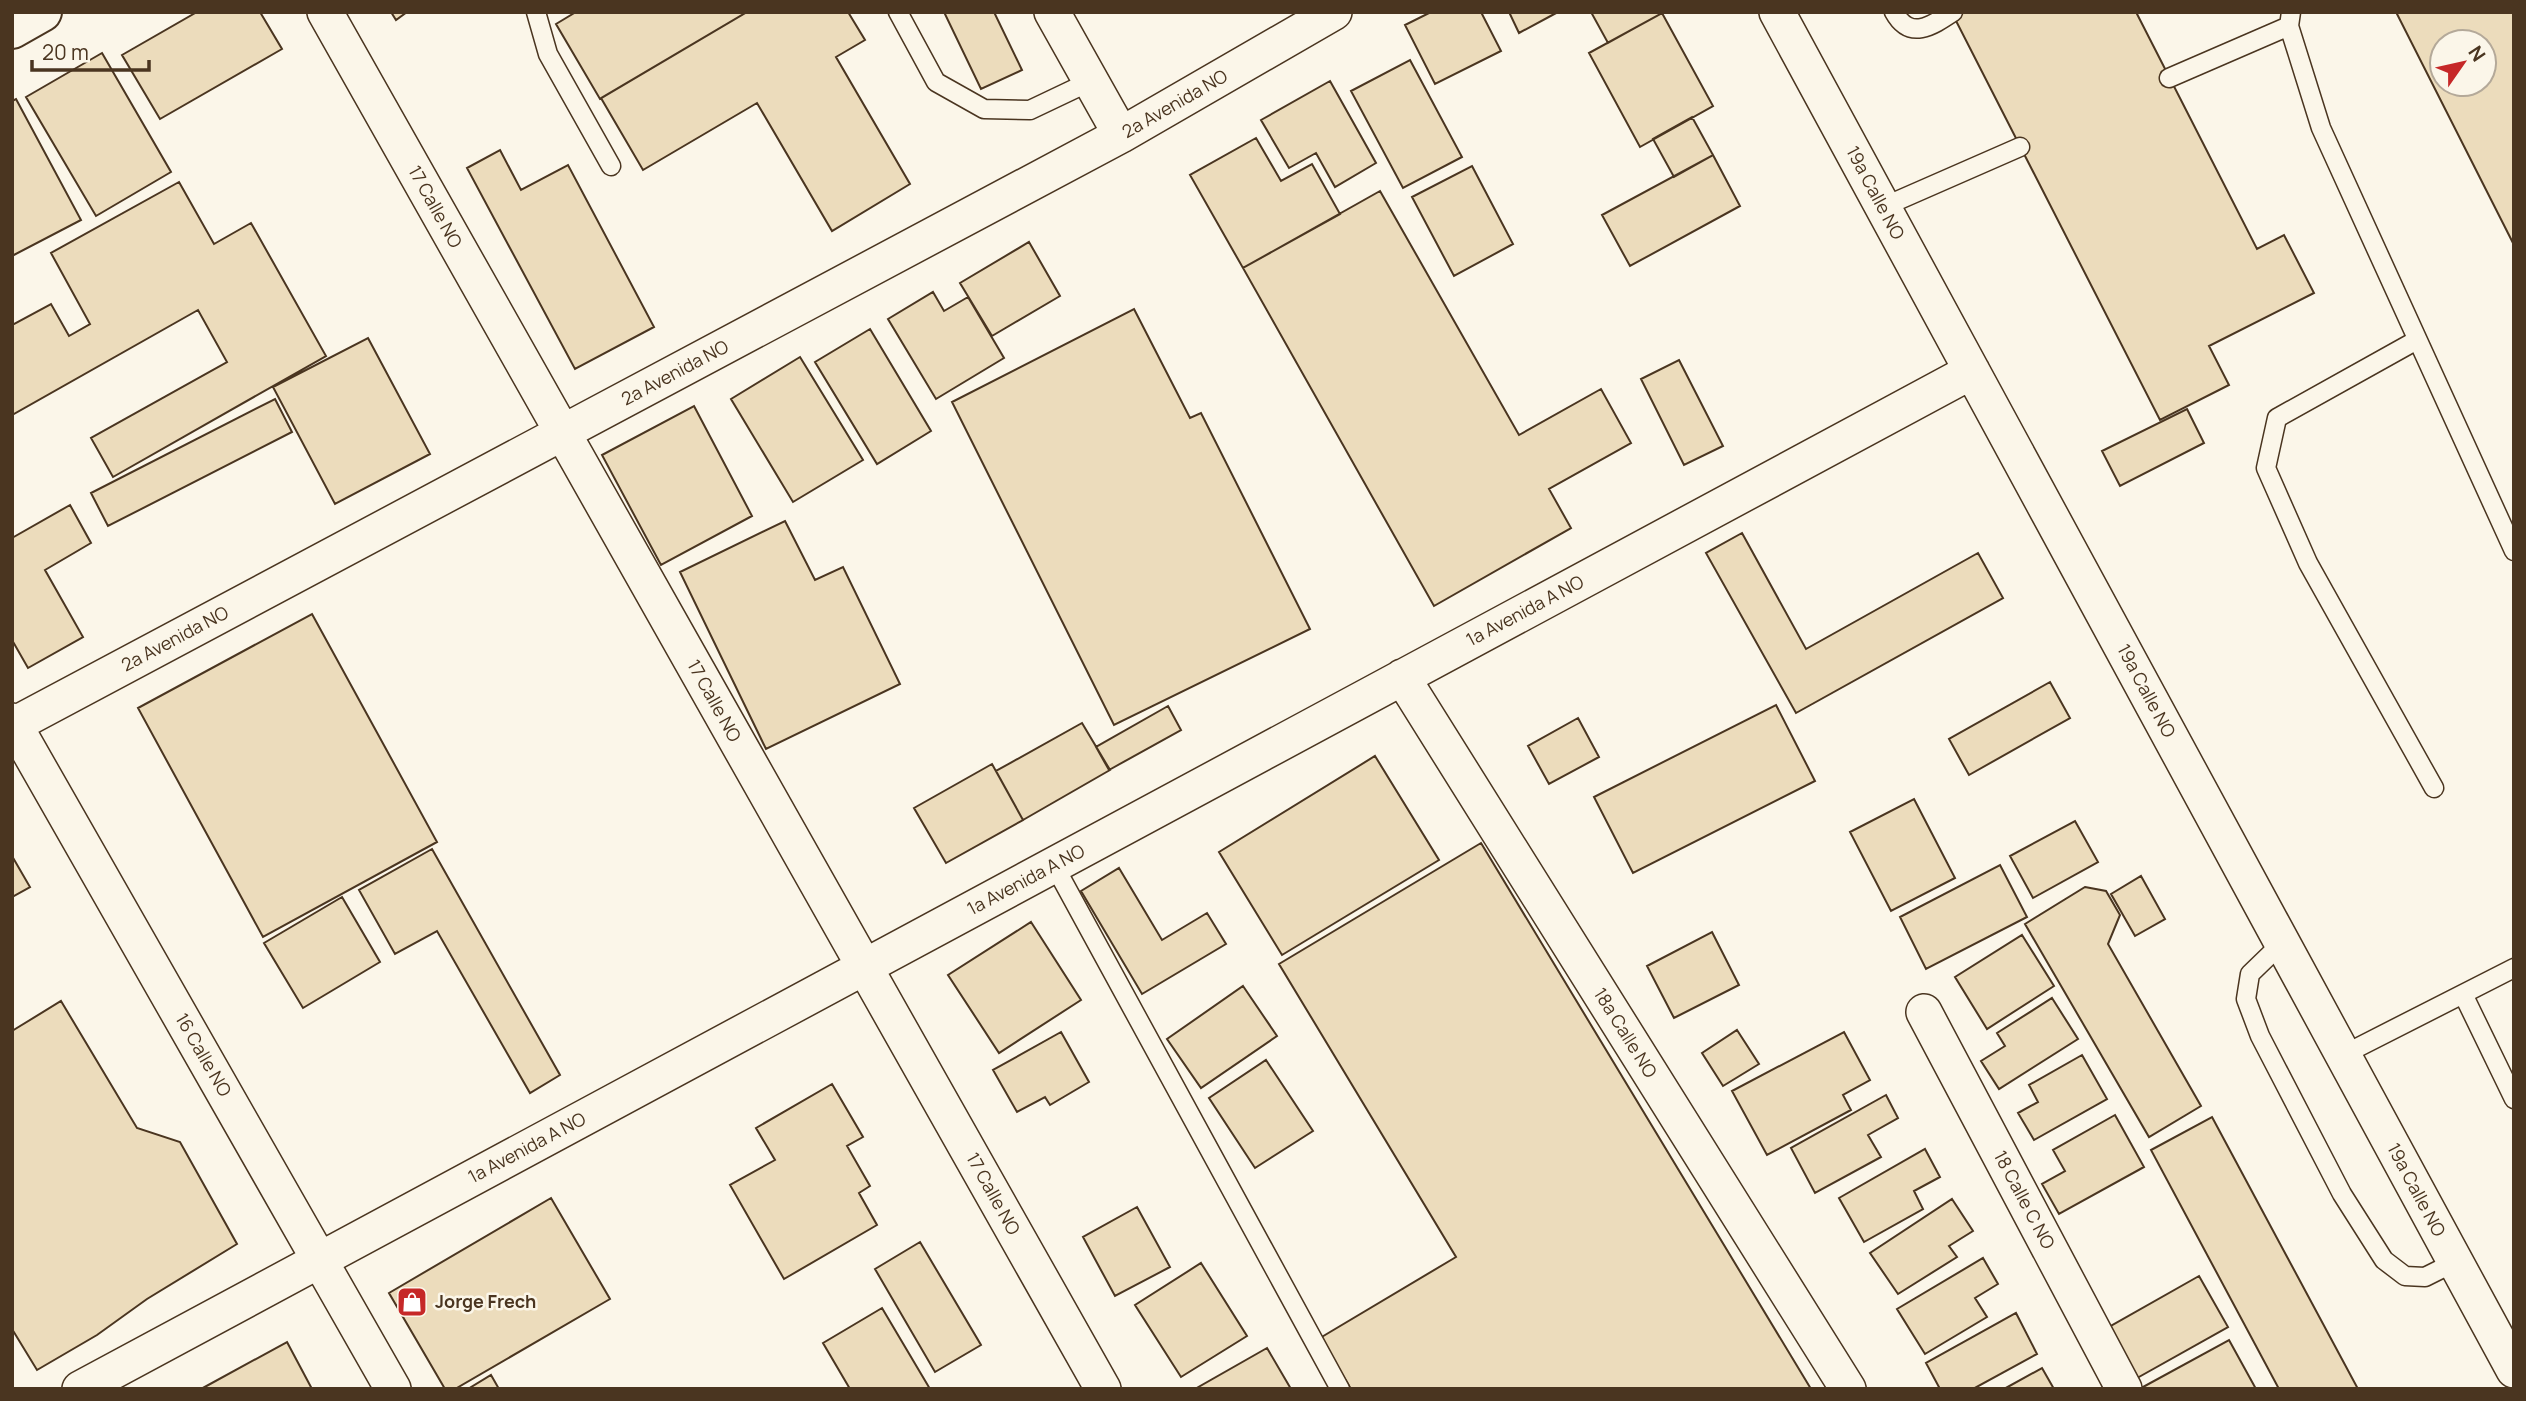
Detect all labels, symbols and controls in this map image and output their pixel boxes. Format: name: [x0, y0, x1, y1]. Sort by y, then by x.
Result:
scale bar: [32, 28, 149, 72]
north arrow: [2428, 28, 2498, 98]
text: 20 m: [42, 38, 89, 66]
text: N: [2462, 41, 2492, 66]
street label: 2a Avenida NO: [1117, 63, 1232, 143]
street label: 19a Calle NO: [1841, 142, 1911, 243]
street label: 17 Calle NO: [403, 161, 468, 252]
street label: 2a Avenida NO: [617, 334, 732, 410]
street label: 1a Avenida A NO: [1462, 569, 1587, 651]
street label: 2a Avenida NO: [117, 600, 232, 676]
street label: 19a Calle NO: [2112, 640, 2182, 741]
street label: 17 Calle NO: [682, 655, 747, 746]
street label: 1a Avenida A NO: [963, 838, 1088, 920]
street label: 18a Calle NO: [1589, 983, 1663, 1082]
street label: 16 Calle NO: [170, 1008, 237, 1101]
street label: 1a Avenida A NO: [464, 1106, 589, 1188]
street label: 19a Calle NO: [2382, 1139, 2452, 1240]
street label: 18 Calle C NO: [1989, 1146, 2061, 1253]
street label: 17 Calle NO: [961, 1148, 1026, 1239]
shop icon: Jorge Frech: [395, 1285, 429, 1319]
place label: Jorge Frech: [435, 1289, 536, 1313]

